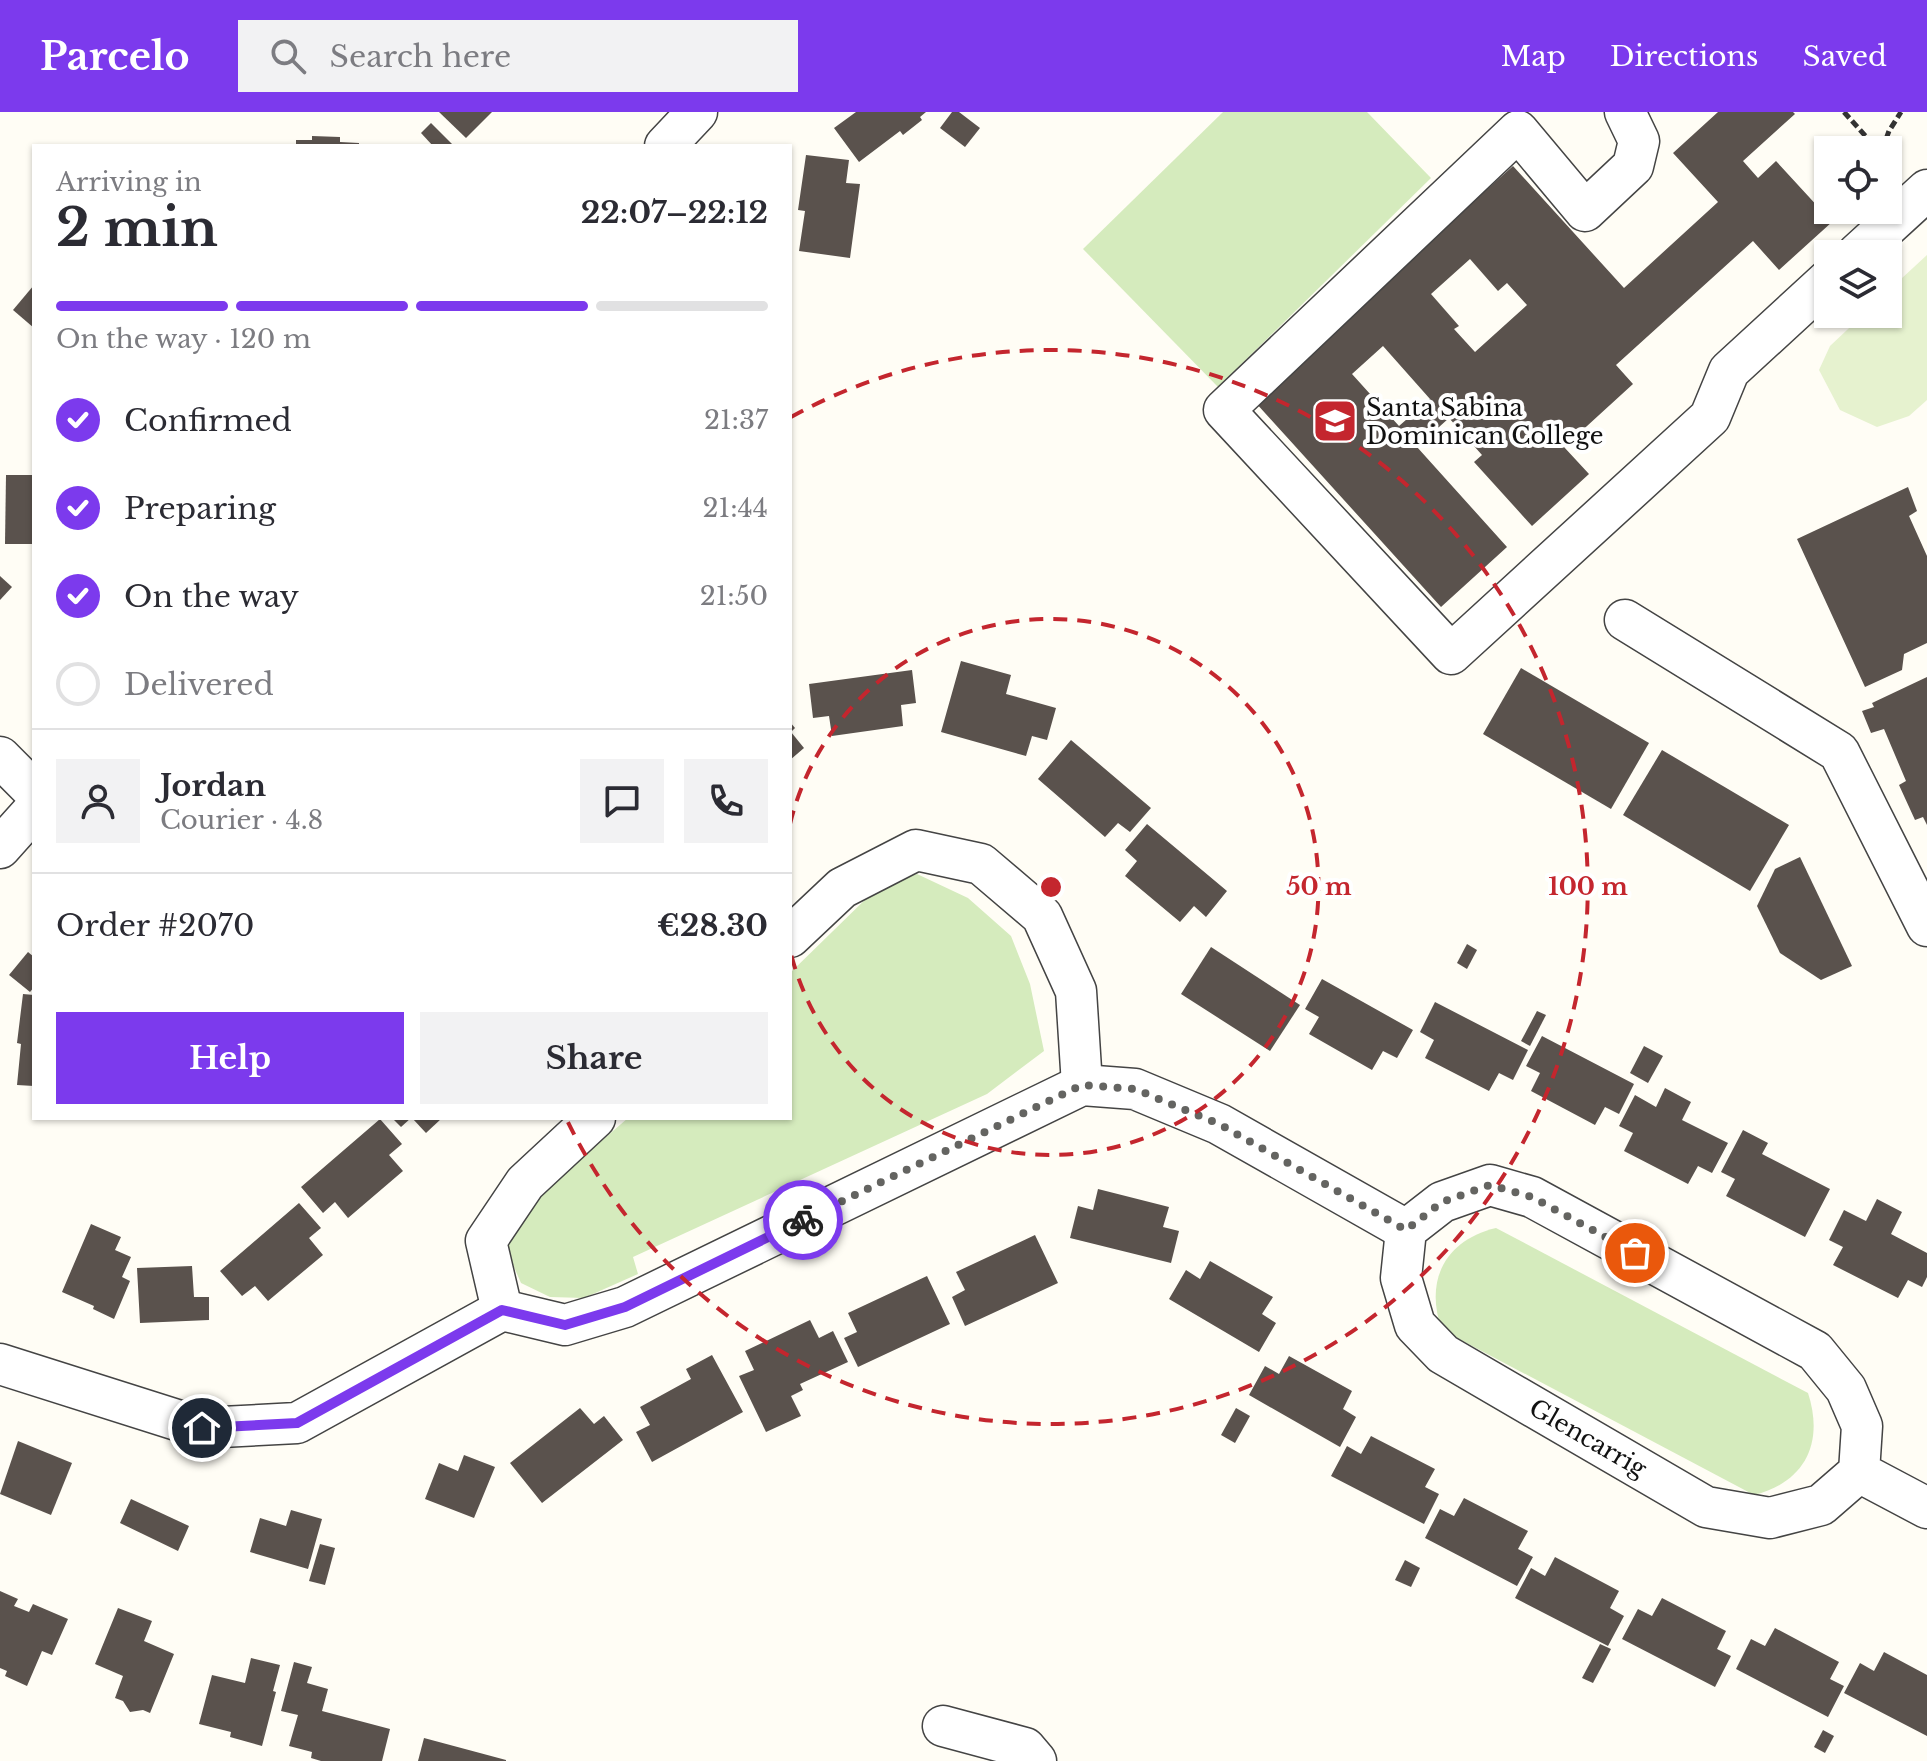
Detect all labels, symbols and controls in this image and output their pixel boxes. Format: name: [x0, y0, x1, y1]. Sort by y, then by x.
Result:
search box: [238, 20, 798, 92]
text: Parcelo: [40, 33, 190, 80]
icon: search: [266, 34, 310, 78]
text: Search here: [330, 38, 511, 75]
text: Map: [1501, 39, 1566, 74]
text: Directions: [1610, 39, 1759, 74]
text: Saved: [1803, 39, 1887, 74]
map controls: [1814, 136, 1902, 328]
button: locate: [1814, 136, 1902, 224]
text: Arriving in: [56, 166, 202, 198]
text: 22:07–22:12: [581, 194, 768, 231]
text: 2 min: [56, 196, 218, 260]
button: layers: [1814, 240, 1902, 328]
text: On the way · 120 m: [56, 323, 311, 355]
place label: Santa Sabina Dominican College: [1366, 393, 1603, 450]
school or university icon: Santa Sabina Dominican College: [1311, 397, 1359, 445]
icon: check: [56, 398, 100, 442]
text: Confirmed: [124, 402, 292, 439]
text: 21:37: [704, 404, 768, 436]
icon: check: [56, 486, 100, 530]
text: Preparing: [124, 490, 276, 527]
text: 21:44: [703, 492, 768, 524]
icon: check: [56, 574, 100, 618]
text: On the way: [124, 578, 299, 615]
text: 21:50: [700, 580, 768, 612]
text: Delivered: [124, 666, 274, 703]
button: person: [56, 759, 140, 843]
button: chat: [580, 759, 664, 843]
button: phone: [684, 759, 768, 843]
text: Jordan: [160, 767, 266, 804]
text: Courier · 4.8: [160, 804, 323, 836]
text: 50 m: [1286, 872, 1352, 901]
text: 100 m: [1548, 872, 1628, 901]
centre of rings: [1037, 873, 1065, 901]
text: Order #2070: [56, 907, 254, 944]
text: €28.30: [657, 907, 768, 944]
button: Help: [56, 1012, 404, 1104]
button: Share: [420, 1012, 768, 1104]
courier: [763, 1180, 843, 1260]
icon: bike: [781, 1198, 825, 1242]
pin: [1601, 1219, 1669, 1287]
icon: bag: [1613, 1231, 1657, 1275]
street label: Glencarrig: [1524, 1393, 1652, 1484]
pin: [168, 1394, 236, 1462]
icon: home: [180, 1406, 224, 1450]

